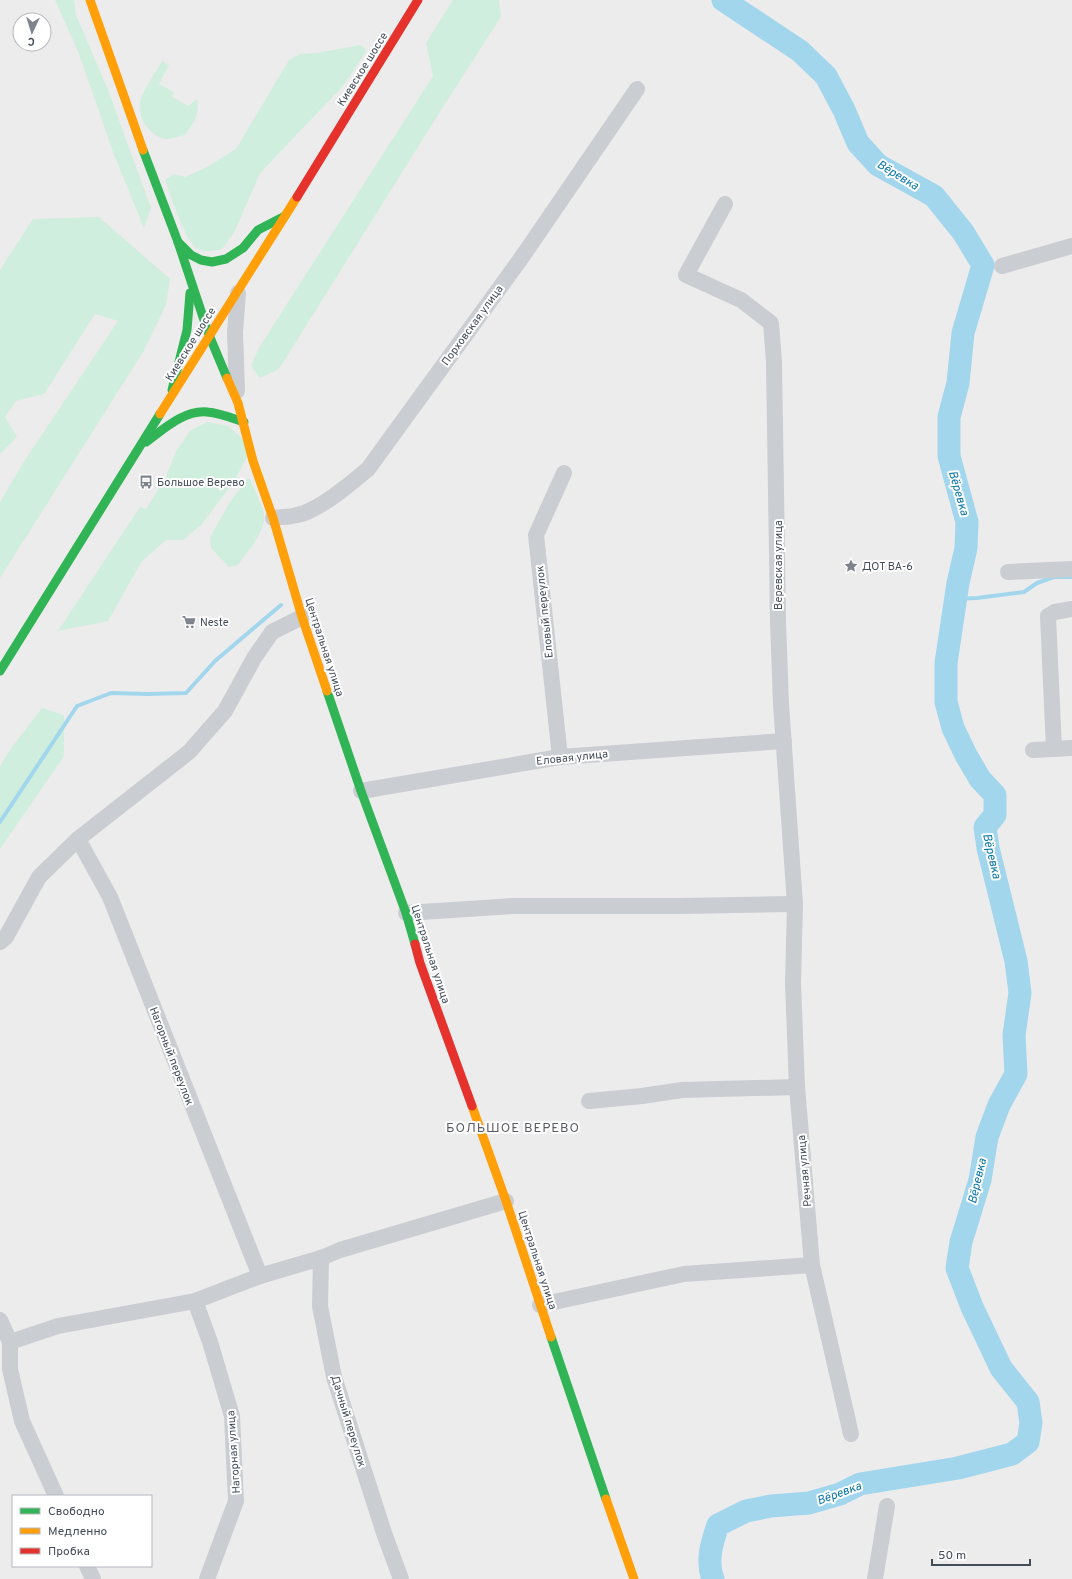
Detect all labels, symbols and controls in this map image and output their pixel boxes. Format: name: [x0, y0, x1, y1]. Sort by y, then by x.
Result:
north arrow: [12, 12, 52, 52]
street label: Киевское шоссе: [334, 30, 391, 109]
text: С: [27, 34, 35, 48]
water label: Вёревка: [874, 157, 922, 195]
street label: Порховская улица: [439, 283, 507, 368]
street label: Киевское шоссе: [162, 305, 219, 384]
water label: Вёревка: [944, 469, 972, 518]
bus stop icon: Большое Верево: [138, 474, 154, 490]
place label: Большое Верево: [157, 476, 245, 490]
street label: Веревская улица: [772, 520, 786, 610]
place icon: ДОТ ВА-6: [843, 558, 859, 574]
place label: ДОТ ВА-6: [862, 560, 913, 574]
street label: Еловый переулок: [533, 565, 557, 659]
street label: Центральная улица: [301, 596, 347, 699]
supermarket icon: Neste: [181, 614, 197, 630]
place label: Neste: [200, 616, 229, 630]
street label: Еловая улица: [536, 747, 609, 769]
water label: Вёревка: [978, 832, 1004, 881]
street label: Центральная улица: [407, 903, 453, 1006]
street label: Нагорный переулок: [146, 1005, 196, 1108]
district label: БОЛЬШОЕ ВЕРЕВО: [446, 1121, 580, 1137]
street label: Речная улица: [795, 1134, 815, 1207]
water label: Вёревка: [965, 1156, 991, 1205]
street label: Центральная улица: [514, 1209, 560, 1312]
street label: Дачный переулок: [327, 1374, 369, 1469]
street label: Нагорная улица: [224, 1410, 244, 1494]
water label: Вёревка: [815, 1478, 864, 1509]
legend: [12, 1495, 152, 1567]
text: Свободно: [48, 1504, 105, 1520]
text: Медленно: [48, 1524, 108, 1540]
scale bar: [932, 1541, 1030, 1567]
text: Пробка: [48, 1544, 90, 1560]
text: 50 m: [938, 1548, 966, 1564]

